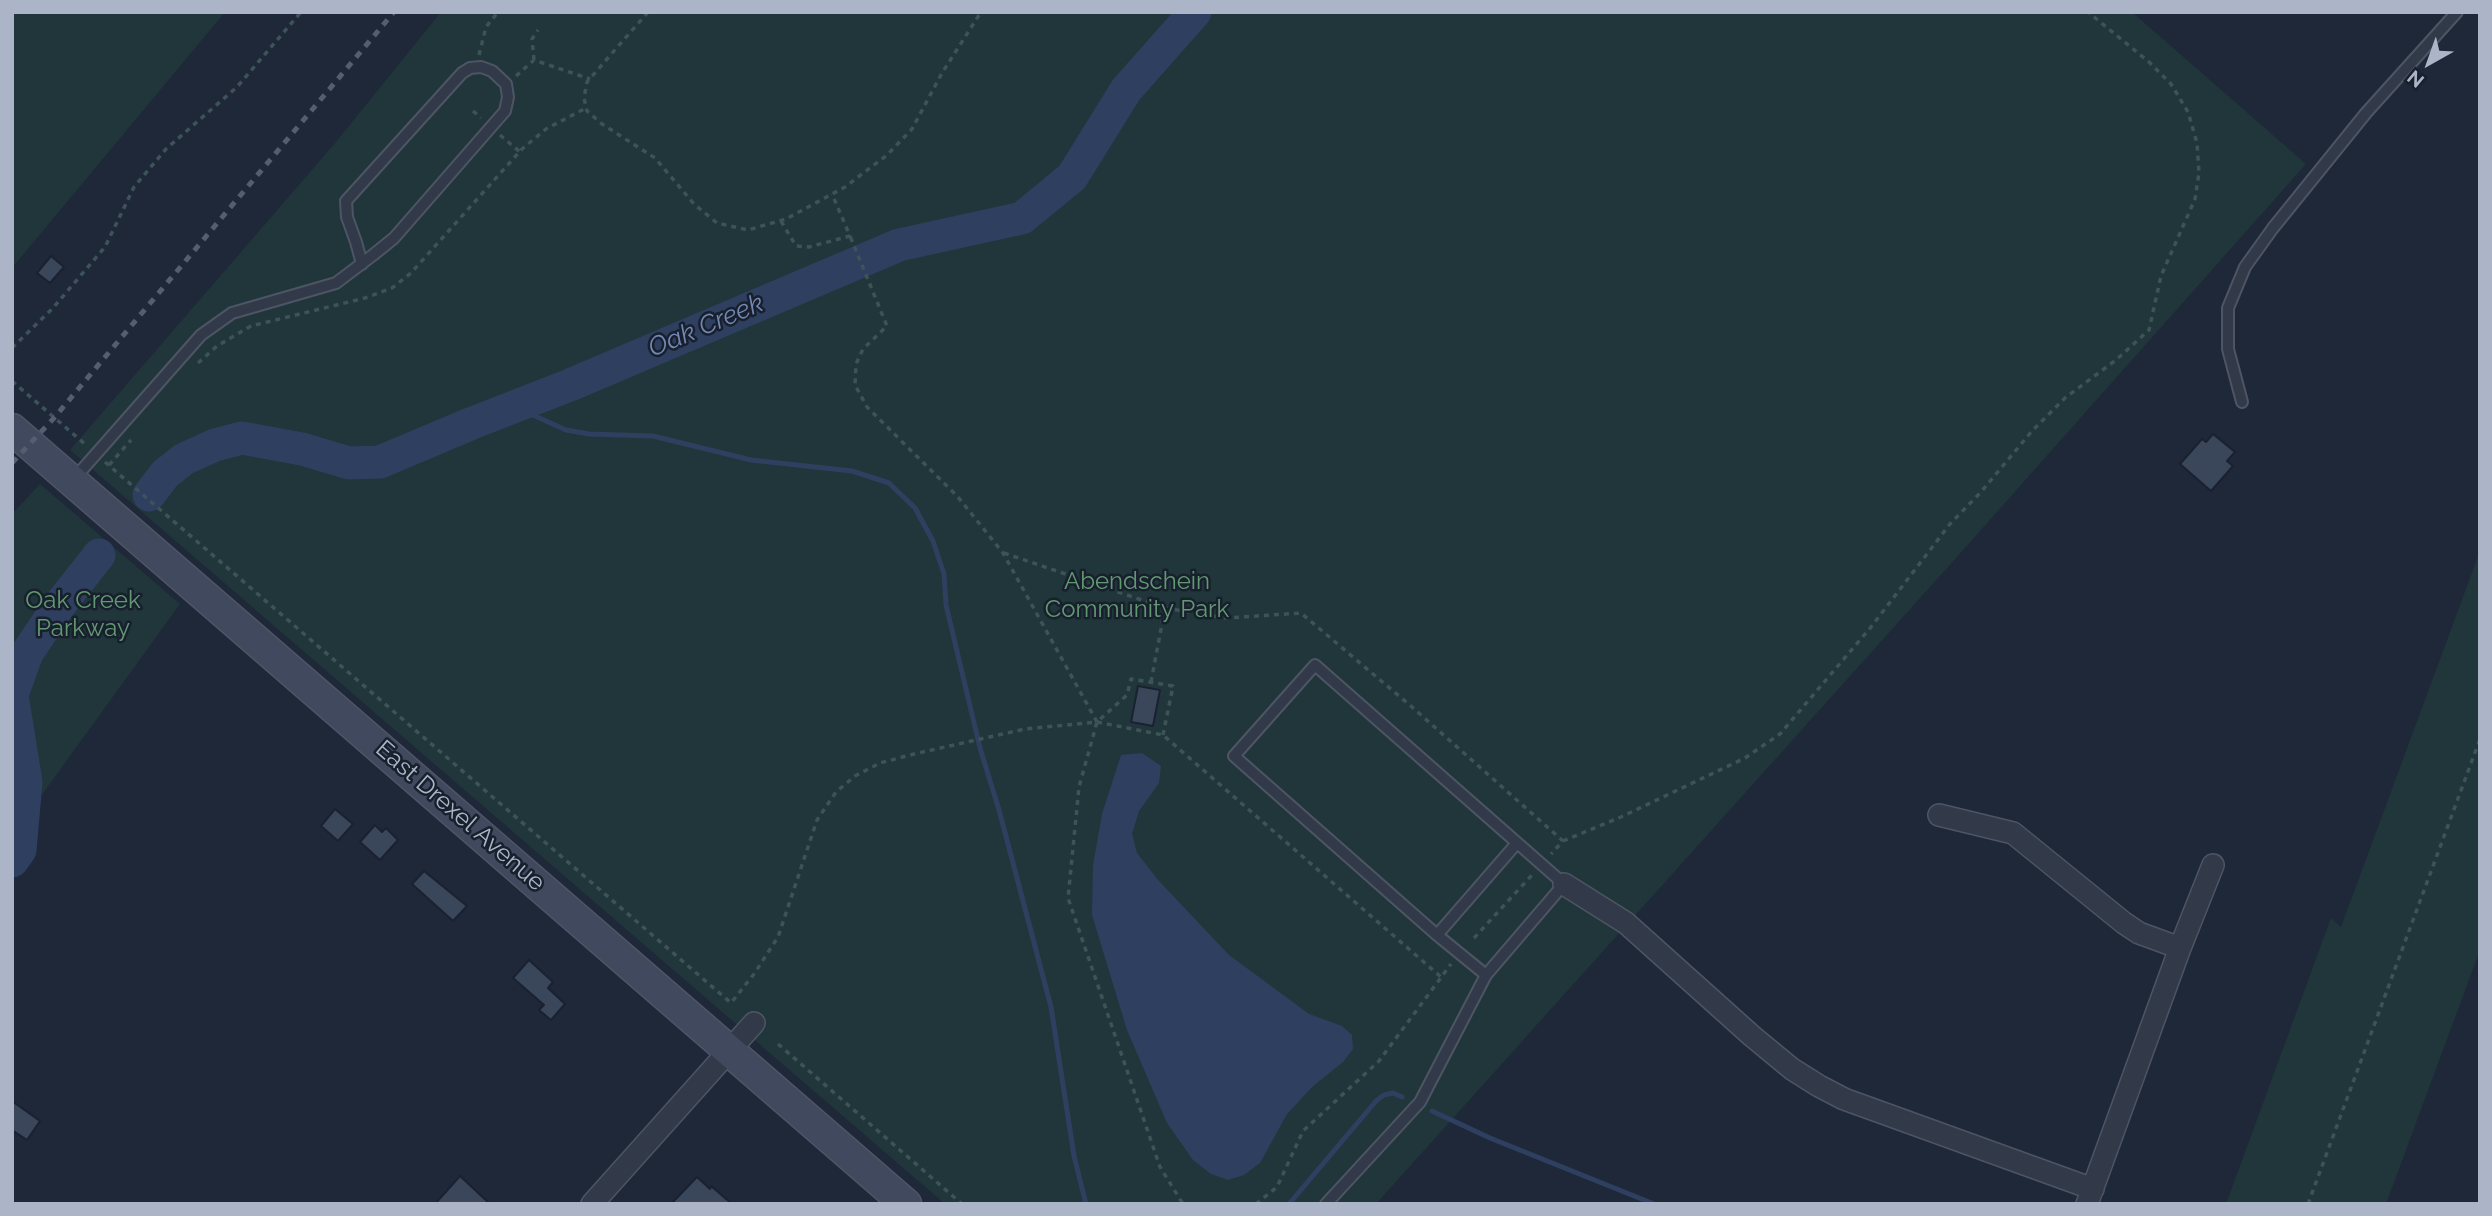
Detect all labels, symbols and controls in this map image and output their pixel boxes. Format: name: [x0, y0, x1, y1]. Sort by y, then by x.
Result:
north arrow: [2394, 28, 2464, 98]
text: N: [2403, 66, 2428, 92]
water label: Oak Creek: [644, 288, 768, 364]
park label: Abendschein Community Park: [1045, 568, 1229, 624]
park label: Oak Creek Parkway: [25, 587, 141, 643]
street label: East Drexel Avenue: [370, 735, 550, 897]

